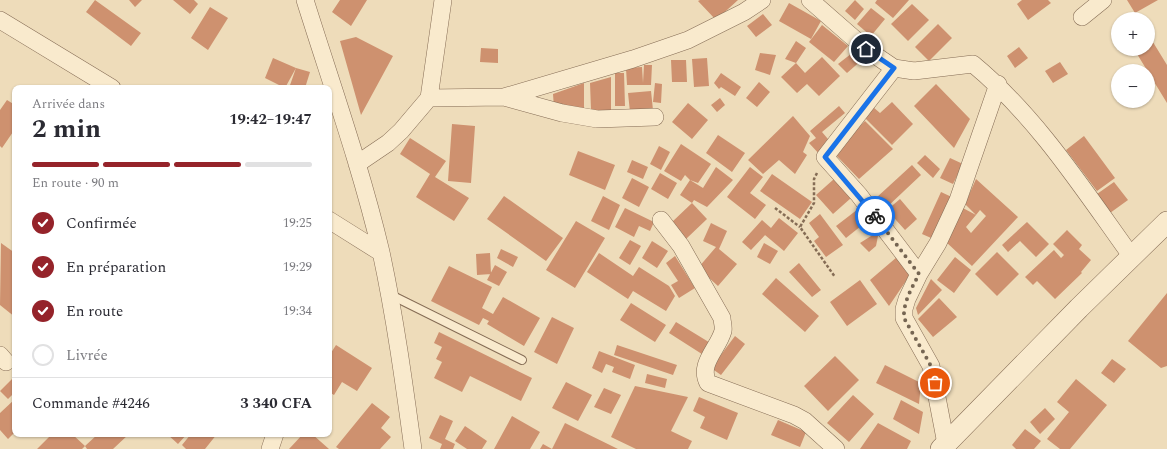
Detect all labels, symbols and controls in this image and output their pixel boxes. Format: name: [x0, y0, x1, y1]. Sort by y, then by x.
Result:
map controls: [1111, 12, 1155, 108]
button: +: [1111, 12, 1155, 56]
pin: [849, 32, 883, 66]
icon: home: [855, 38, 877, 60]
button: −: [1111, 64, 1155, 108]
text: Arrivée dans: [32, 94, 105, 114]
text: 19:42–19:47: [229, 108, 312, 131]
text: 2 min: [32, 109, 101, 149]
text: En route · 90 m: [32, 173, 119, 193]
courier: [855, 196, 895, 236]
icon: bike: [864, 205, 886, 227]
icon: check: [32, 212, 54, 234]
text: Confirmée: [66, 212, 137, 235]
text: 19:25: [283, 213, 312, 233]
icon: check: [32, 256, 54, 278]
text: En préparation: [66, 256, 166, 279]
text: 19:29: [283, 257, 312, 277]
icon: check: [32, 300, 54, 322]
text: En route: [66, 300, 123, 323]
text: 19:34: [283, 301, 312, 321]
text: Livrée: [66, 344, 108, 367]
pin: [918, 366, 952, 400]
icon: bag: [924, 372, 946, 394]
text: Commande #4246: [32, 392, 150, 415]
text: 3 340 CFA: [240, 392, 312, 415]

